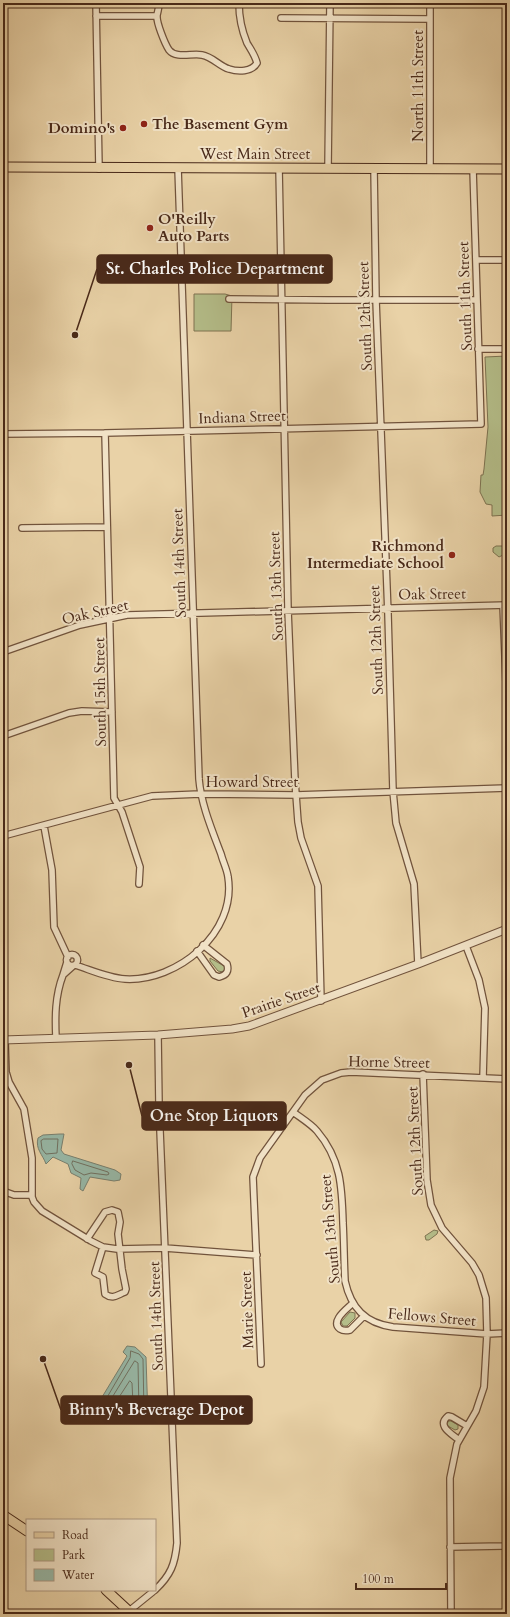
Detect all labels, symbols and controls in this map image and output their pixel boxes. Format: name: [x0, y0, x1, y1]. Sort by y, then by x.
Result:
street label: North 11th Street: [408, 30, 428, 142]
place label: The Basement Gym: [152, 114, 288, 134]
place label: Domino's: [48, 118, 115, 138]
marker: The Basement Gym: [139, 119, 149, 129]
marker: Domino's: [118, 123, 128, 133]
street label: West Main Street: [199, 144, 311, 164]
place label: O'Reilly Auto Parts: [158, 209, 229, 246]
marker: O'Reilly Auto Parts: [145, 223, 155, 233]
street label: South 11th Street: [453, 241, 477, 351]
callout: St. Charles Police Department: [97, 255, 332, 283]
text: St. Charles Police Department: [106, 258, 324, 280]
street label: South 12th Street: [353, 261, 377, 371]
street label: Indiana Street: [198, 405, 286, 429]
street label: South 14th Street: [167, 508, 191, 618]
street label: South 13th Street: [264, 531, 288, 641]
place label: Richmond Intermediate School: [307, 536, 445, 573]
marker: Richmond Intermediate School: [447, 550, 457, 560]
street label: Oak Street: [398, 583, 466, 605]
street label: South 12th Street: [364, 585, 388, 695]
street label: Oak Street: [60, 595, 130, 629]
street label: South 15th Street: [89, 637, 111, 747]
street label: Howard Street: [206, 772, 299, 792]
street label: Prairie Street: [239, 977, 323, 1023]
street label: Horne Street: [348, 1051, 430, 1073]
street label: South 12th Street: [402, 1086, 428, 1196]
callout: One Stop Liquors: [142, 1102, 286, 1130]
text: One Stop Liquors: [150, 1105, 278, 1127]
street label: South 13th Street: [315, 1173, 345, 1284]
street label: South 14th Street: [144, 1261, 168, 1371]
street label: Marie Street: [236, 1271, 258, 1349]
street label: Fellows Street: [387, 1303, 477, 1331]
callout: Binny's Beverage Depot: [61, 1396, 252, 1424]
text: Binny's Beverage Depot: [68, 1399, 244, 1421]
legend: [26, 1519, 156, 1591]
text: Road: [62, 1527, 89, 1543]
text: Park: [62, 1547, 86, 1563]
scale bar: [356, 1565, 446, 1591]
text: Water: [61, 1567, 95, 1583]
text: 100 m: [362, 1571, 395, 1587]

